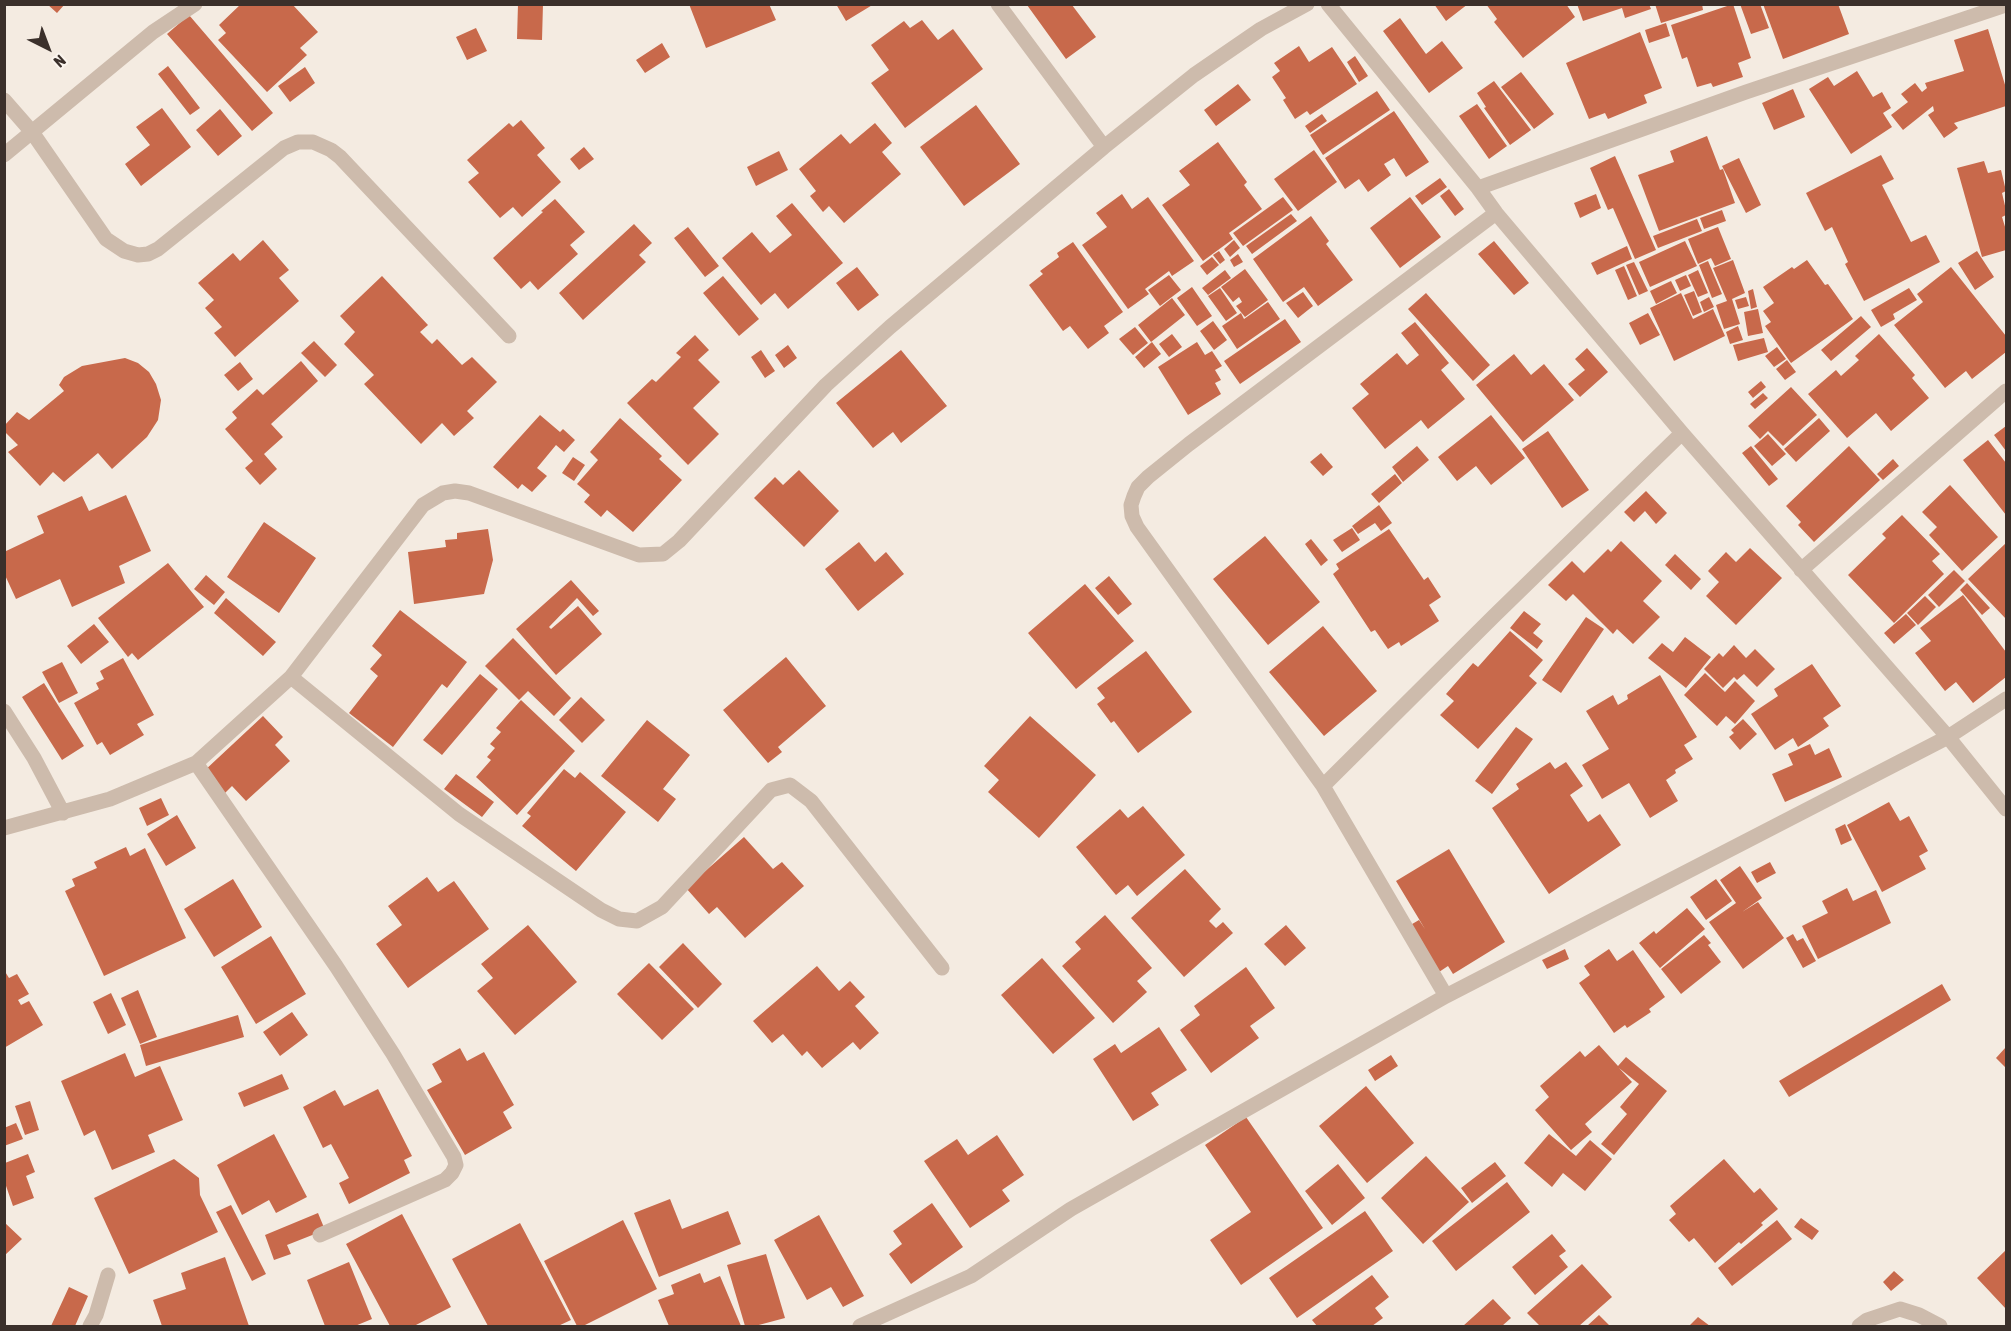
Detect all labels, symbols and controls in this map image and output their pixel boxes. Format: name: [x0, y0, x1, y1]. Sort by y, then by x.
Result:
north arrow: [18, 18, 78, 78]
text: N: [51, 52, 70, 71]

